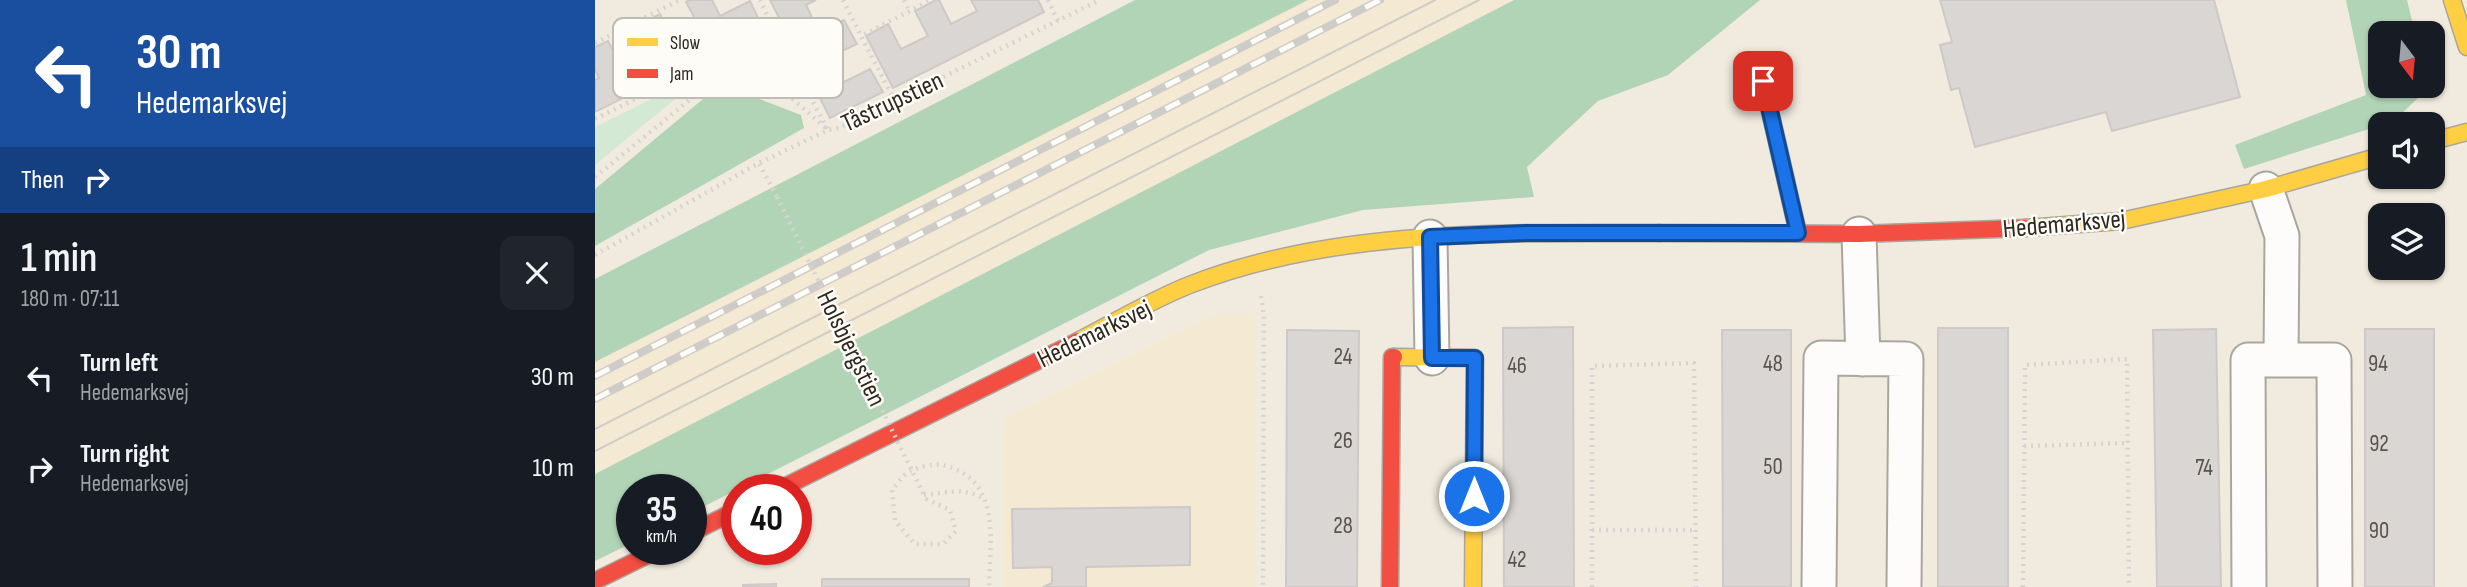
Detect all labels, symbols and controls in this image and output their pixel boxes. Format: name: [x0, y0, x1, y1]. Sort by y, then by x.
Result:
legend: [613, 18, 843, 98]
north arrow: [2368, 21, 2445, 98]
map controls: [2368, 21, 2445, 280]
text: 30 m: [136, 24, 221, 83]
icon: left: [21, 28, 112, 119]
text: Slow: [670, 32, 700, 55]
pin: [1733, 51, 1793, 111]
icon: arrive: [1744, 62, 1782, 100]
text: Jam: [669, 63, 693, 86]
street label: Tåstrupstien: [837, 65, 949, 139]
text: Hedemarksvej: [136, 84, 287, 123]
button: sound: [2368, 112, 2445, 189]
icon: right: [78, 161, 116, 199]
text: Then: [21, 165, 64, 196]
button: layers: [2368, 203, 2445, 280]
street label: Hedemarksvej: [2002, 204, 2127, 245]
text: 1 min: [21, 233, 97, 284]
button: close: [500, 236, 574, 310]
text: 180 m · 07:11: [21, 285, 119, 313]
street label: Holsbjergstien: [809, 286, 892, 412]
street label: Hedemarksvej: [1033, 293, 1157, 375]
house number: 24: [1334, 343, 1353, 371]
text: Turn left: [80, 348, 158, 379]
house number: 48: [1763, 350, 1783, 378]
house number: 94: [2368, 350, 2388, 378]
house number: 46: [1507, 352, 1527, 380]
icon: left: [21, 359, 59, 397]
text: 30 m: [531, 362, 574, 393]
text: Hedemarksvej: [80, 379, 189, 407]
house number: 26: [1333, 427, 1353, 455]
house number: 92: [2369, 430, 2389, 458]
text: Turn right: [80, 439, 169, 470]
icon: right: [21, 450, 59, 488]
text: 10 m: [532, 453, 574, 484]
house number: 50: [1763, 453, 1783, 481]
house number: 74: [2195, 454, 2213, 482]
position arrow: [1437, 459, 1511, 533]
text: Hedemarksvej: [80, 470, 189, 498]
speed limit sign: 40: [721, 474, 812, 565]
text: 35: [646, 489, 677, 532]
house number: 28: [1333, 512, 1353, 540]
house number: 90: [2369, 517, 2389, 545]
text: km/h: [646, 526, 677, 547]
house number: 42: [1507, 546, 1527, 574]

